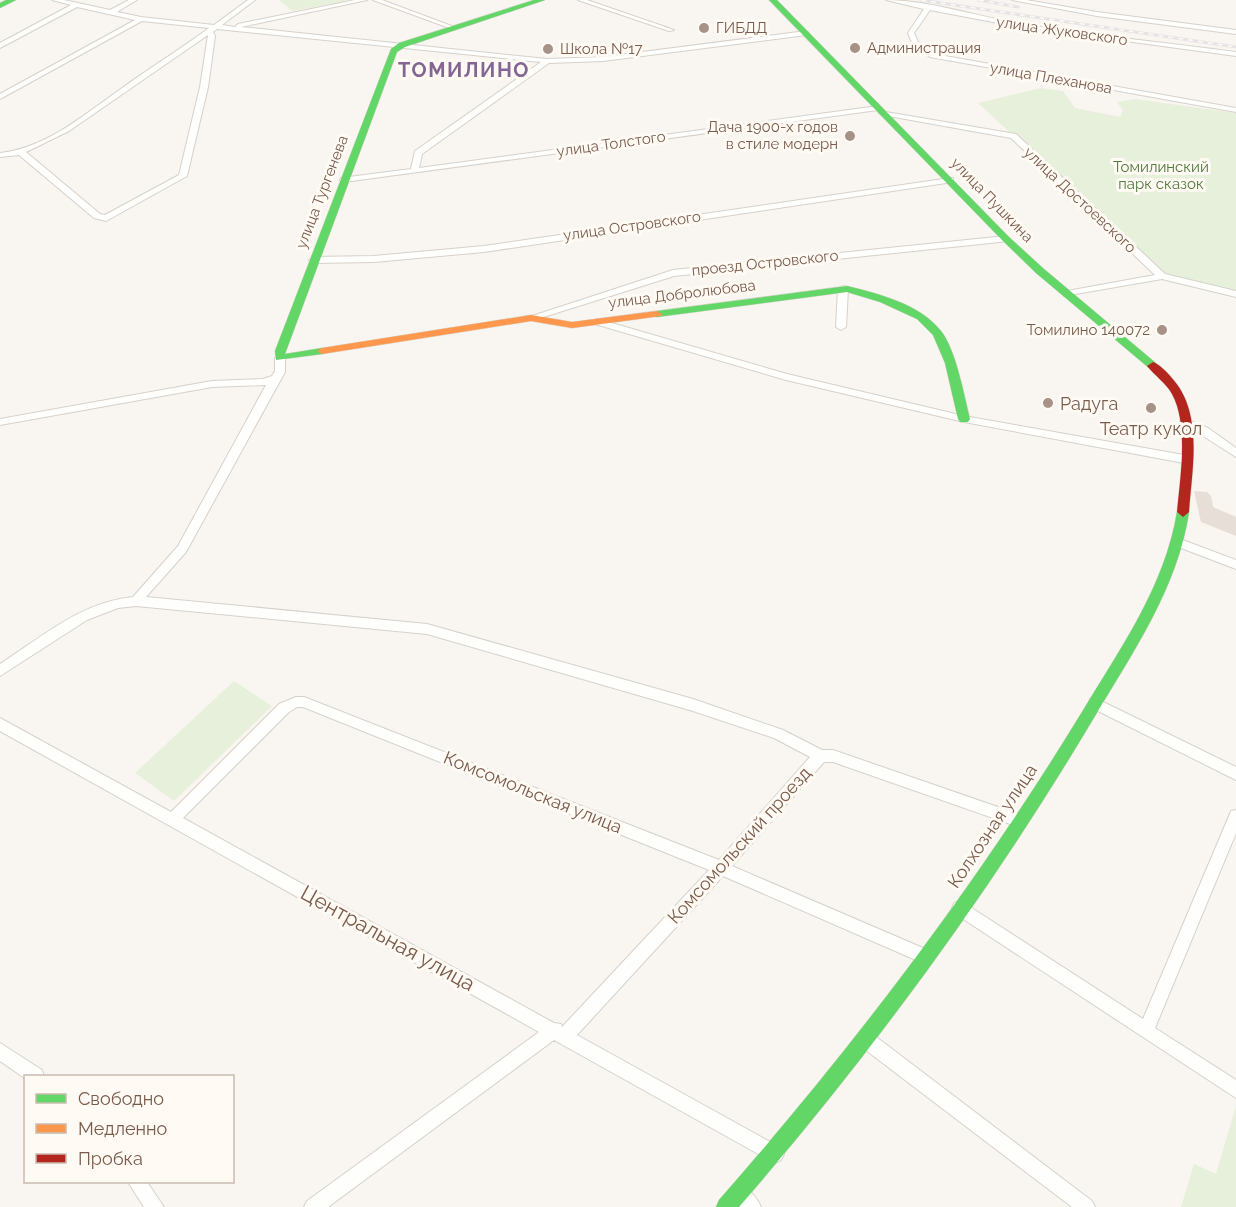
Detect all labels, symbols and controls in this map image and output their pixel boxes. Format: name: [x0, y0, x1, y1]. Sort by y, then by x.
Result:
street label: улица Жуковского: [995, 13, 1129, 49]
place label: ГИБДД: [716, 19, 767, 37]
marker: ГИБДД: [697, 21, 711, 35]
place label: Администрация: [867, 39, 981, 57]
place label: Школа №17: [560, 40, 643, 58]
marker: Администрация: [848, 41, 862, 55]
marker: Школа №17: [541, 42, 555, 56]
district label: ТОМИЛИНО: [398, 58, 530, 82]
street label: улица Плеханова: [988, 58, 1114, 98]
place label: Дача 1900-х годов в стиле модерн: [707, 118, 838, 153]
street label: улица Толстого: [555, 127, 667, 161]
marker: Дача 1900-х годов в стиле модерн: [843, 129, 857, 143]
street label: улица Тургенева: [292, 133, 352, 251]
street label: улица Достоевского: [1020, 143, 1140, 257]
street label: улица Пушкина: [947, 154, 1037, 246]
park label: Томилинский парк сказок: [1113, 158, 1209, 193]
street label: улица Островского: [562, 207, 702, 245]
street label: проезд Островского: [691, 246, 839, 280]
street label: улица Добролюбова: [607, 276, 757, 312]
place label: Томилино 140072: [1027, 321, 1150, 339]
marker: Томилино 140072: [1155, 323, 1169, 337]
place label: Радуга: [1060, 393, 1118, 414]
marker: Радуга: [1041, 396, 1055, 410]
marker: Театр кукол: [1144, 401, 1158, 415]
place label: Театр кукол: [1100, 418, 1202, 439]
street label: Комсомольская улица: [441, 747, 625, 837]
street label: Колхозная улица: [943, 760, 1041, 892]
street label: Комсомольский проезд: [663, 762, 815, 928]
street label: Центральная улица: [297, 880, 479, 996]
legend: [24, 1075, 234, 1183]
text: Свободно: [78, 1088, 164, 1109]
text: Медленно: [78, 1118, 167, 1139]
text: Пробка: [78, 1148, 143, 1169]

